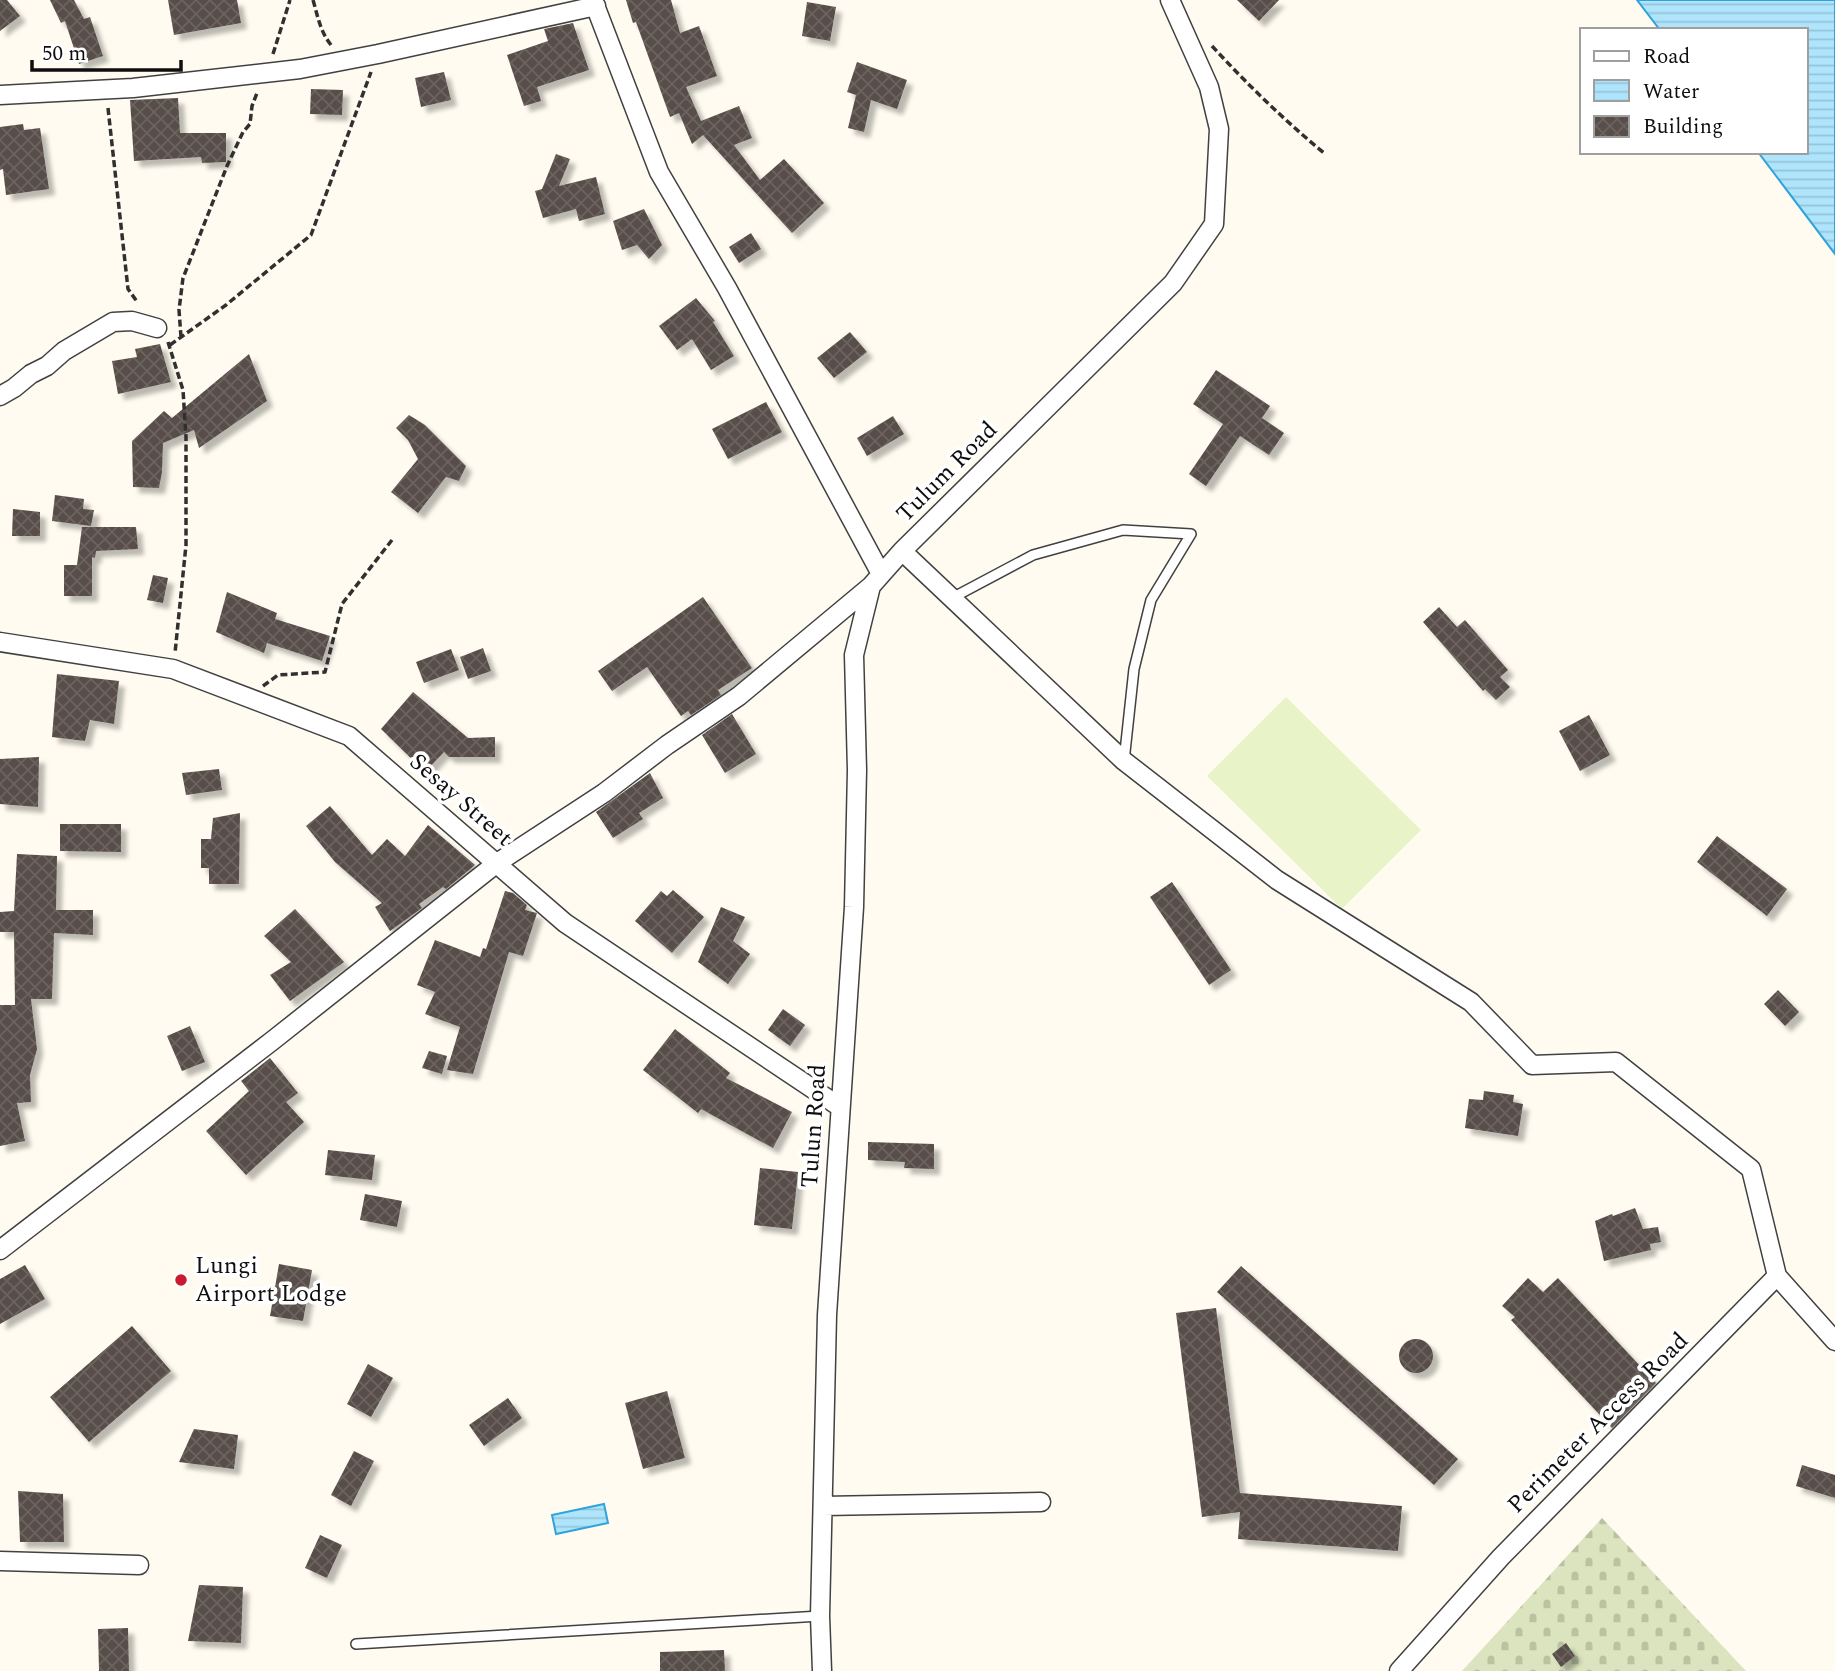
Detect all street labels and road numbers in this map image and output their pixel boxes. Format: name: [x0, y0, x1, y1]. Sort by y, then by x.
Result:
street label: Tulum Road: [888, 413, 1006, 531]
street label: Sesay Street: [401, 745, 521, 855]
street label: Tulun Road: [792, 1063, 836, 1189]
street label: Perimeter Access Road: [1499, 1324, 1697, 1522]

